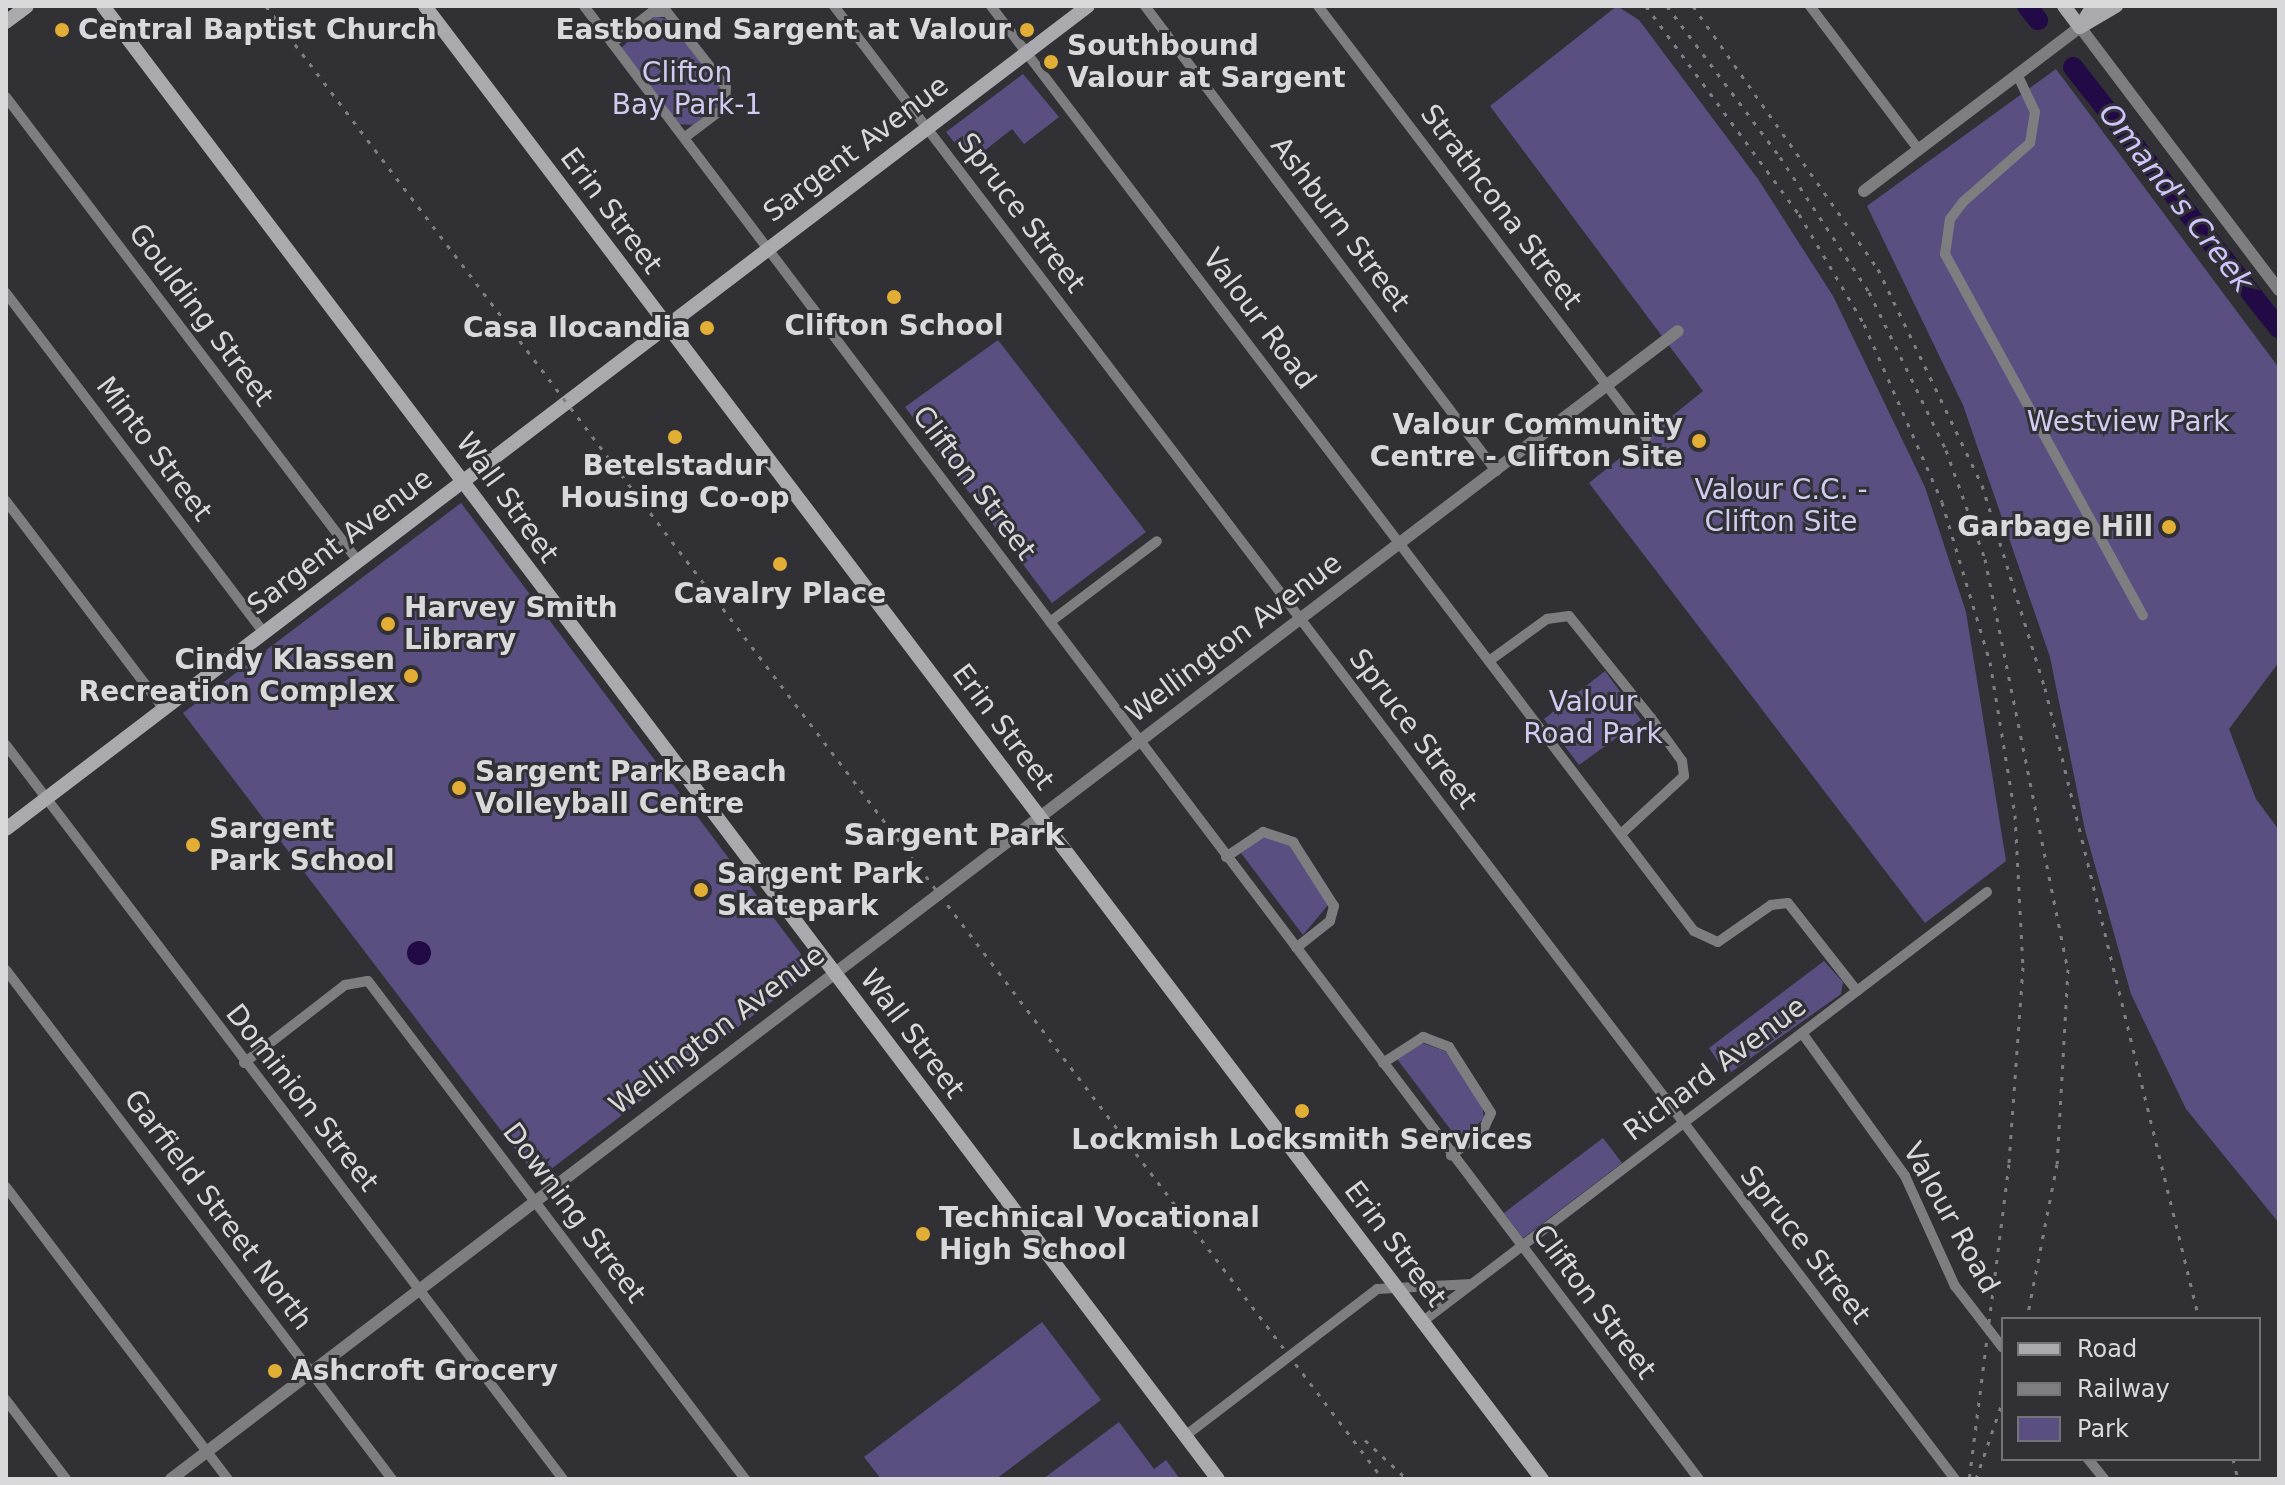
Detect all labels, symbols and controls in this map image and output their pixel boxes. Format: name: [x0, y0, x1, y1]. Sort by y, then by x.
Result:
place label: Central Baptist Church: [78, 13, 437, 47]
place label: Eastbound Sargent at Valour: [555, 13, 1011, 47]
marker: Central Baptist Church: [53, 21, 71, 39]
marker: Eastbound Sargent at Valour: [1018, 21, 1036, 39]
place label: Southbound Valour at Sargent: [1067, 29, 1346, 95]
marker: Southbound Valour at Sargent: [1042, 53, 1060, 71]
park label: Clifton Bay Park-1: [612, 56, 762, 122]
street label: Sargent Avenue: [757, 69, 955, 229]
water label: Omand's Creek: [2091, 96, 2261, 300]
street label: Strathcona Street: [1413, 98, 1589, 316]
street label: Spruce Street: [950, 126, 1092, 300]
street label: Ashburn Street: [1263, 130, 1417, 318]
street label: Erin Street: [553, 142, 669, 280]
street label: Goulding Street: [122, 217, 280, 413]
street label: Valour Road: [1195, 242, 1323, 396]
marker: Clifton School: [885, 288, 903, 306]
place label: Clifton School: [785, 309, 1003, 343]
place label: Casa Ilocandia: [463, 311, 691, 345]
marker: Casa Ilocandia: [698, 319, 716, 337]
street label: Minto Street: [89, 370, 219, 528]
street label: Clifton Street: [905, 399, 1043, 567]
park label: Westview Park: [2027, 405, 2229, 439]
place label: Valour Community Centre - Clifton Site: [1370, 408, 1683, 474]
street label: Wall Street: [449, 426, 565, 570]
marker: Betelstadur Housing Co-op: [666, 428, 684, 446]
marker: Valour Community Centre - Clifton Site: [1690, 432, 1708, 450]
place label: Betelstadur Housing Co-op: [560, 449, 790, 515]
street label: Sargent Avenue: [241, 462, 439, 622]
park label: Valour C.C. - Clifton Site: [1694, 473, 1868, 539]
place label: Garbage Hill: [1957, 510, 2153, 544]
marker: Garbage Hill: [2160, 518, 2178, 536]
street label: Wellington Avenue: [1120, 546, 1348, 730]
marker: Cavalry Place: [771, 555, 789, 573]
place label: Cavalry Place: [674, 577, 886, 611]
place label: Harvey Smith Library: [404, 591, 618, 657]
marker: Harvey Smith Library: [379, 615, 397, 633]
street label: Spruce Street: [1342, 642, 1484, 816]
place label: Cindy Klassen Recreation Complex: [79, 643, 395, 709]
street label: Erin Street: [945, 658, 1061, 796]
marker: Cindy Klassen Recreation Complex: [402, 667, 420, 685]
park label: Valour Road Park: [1523, 685, 1663, 751]
place label: Sargent Park Beach Volleyball Centre: [475, 755, 787, 821]
marker: Sargent Park Beach Volleyball Centre: [450, 779, 468, 797]
place label: Sargent Park School: [209, 812, 395, 878]
district label: Sargent Park: [844, 817, 1064, 853]
marker: Sargent Park School: [184, 836, 202, 854]
place label: Sargent Park Skatepark: [717, 857, 923, 923]
marker: Sargent Park Skatepark: [692, 881, 710, 899]
street label: Wellington Avenue: [603, 938, 831, 1122]
street label: Wall Street: [853, 963, 971, 1105]
street label: Richard Avenue: [1617, 990, 1813, 1148]
street label: Dominion Street: [219, 998, 385, 1198]
street label: Garfield Street North: [117, 1083, 319, 1337]
marker: Lockmish Locksmith Services: [1293, 1102, 1311, 1120]
street label: Downing Street: [495, 1116, 653, 1310]
place label: Lockmish Locksmith Services: [1071, 1123, 1533, 1157]
street label: Valour Road: [1896, 1137, 2006, 1299]
street label: Spruce Street: [1733, 1159, 1877, 1331]
street label: Erin Street: [1337, 1175, 1453, 1313]
place label: Technical Vocational High School: [939, 1201, 1260, 1267]
street label: Clifton Street: [1525, 1218, 1663, 1386]
marker: Technical Vocational High School: [914, 1225, 932, 1243]
legend: [2001, 1317, 2261, 1461]
text: Road: [2077, 1335, 2137, 1363]
place label: Ashcroft Grocery: [291, 1354, 558, 1388]
marker: Ashcroft Grocery: [266, 1362, 284, 1380]
text: Railway: [2077, 1375, 2170, 1403]
text: Park: [2077, 1415, 2129, 1443]

